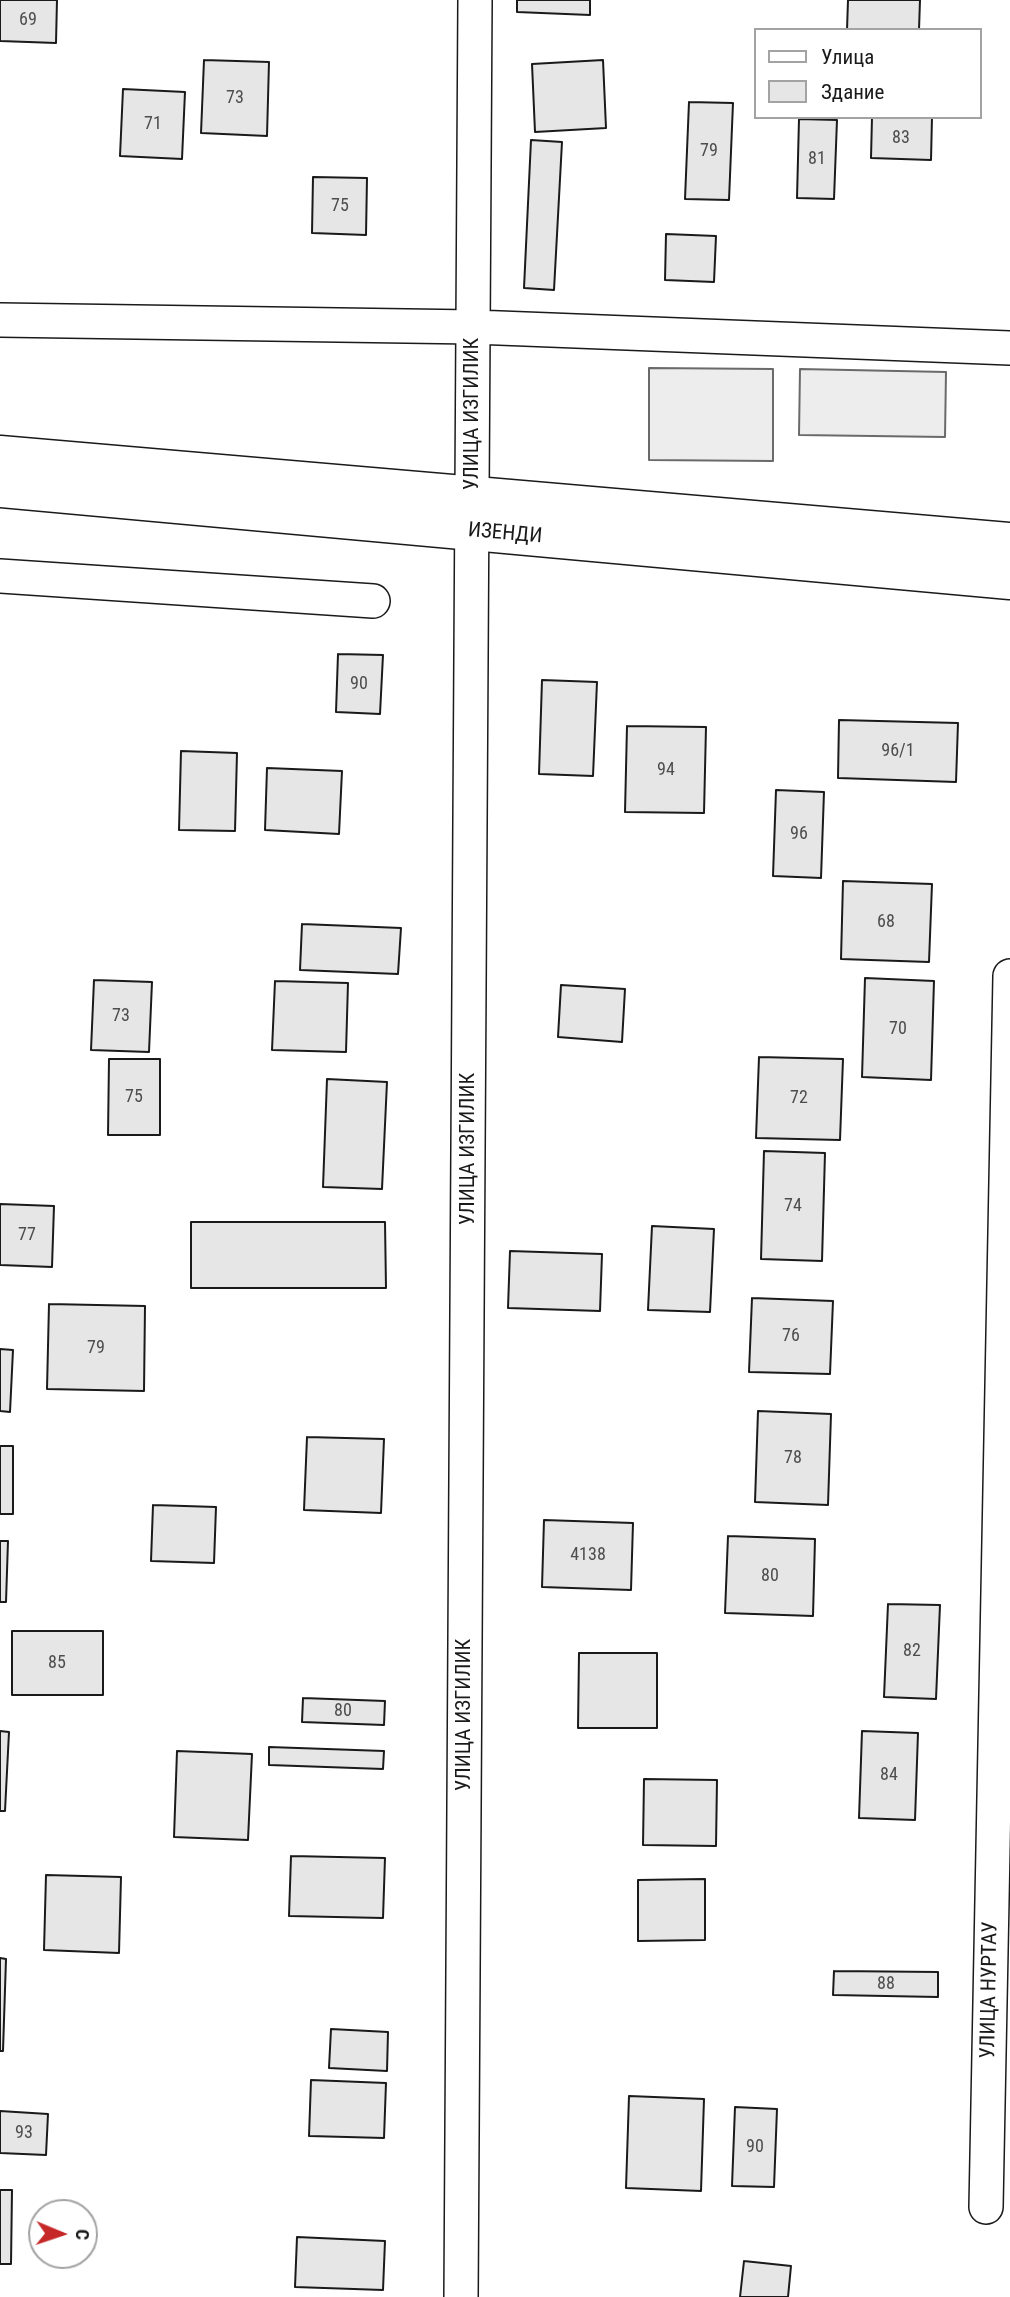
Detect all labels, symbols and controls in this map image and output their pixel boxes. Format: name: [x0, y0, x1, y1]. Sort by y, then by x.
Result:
house number: 69: [19, 9, 37, 31]
legend: [754, 28, 982, 119]
text: Улица: [821, 45, 874, 69]
text: Здание: [821, 80, 884, 104]
house number: 73: [226, 87, 244, 109]
house number: 71: [144, 113, 162, 135]
house number: 83: [892, 127, 910, 149]
house number: 79: [700, 140, 718, 162]
house number: 81: [808, 148, 826, 170]
house number: 75: [331, 195, 349, 217]
street label: УЛИЦА ИЗГИЛИК: [460, 338, 486, 490]
street label: ИЗЕНДИ: [467, 518, 543, 550]
house number: 90: [350, 673, 368, 695]
house number: 96/1: [881, 740, 915, 762]
house number: 94: [657, 759, 675, 781]
house number: 96: [790, 823, 808, 845]
house number: 68: [877, 911, 895, 933]
house number: 73: [112, 1005, 130, 1027]
house number: 70: [889, 1018, 907, 1040]
street label: УЛИЦА ИЗГИЛИК: [456, 1073, 482, 1225]
house number: 75: [125, 1086, 143, 1108]
house number: 72: [790, 1087, 808, 1109]
house number: 74: [784, 1195, 802, 1217]
house number: 77: [18, 1224, 36, 1246]
house number: 76: [782, 1325, 800, 1347]
house number: 79: [87, 1337, 105, 1359]
house number: 78: [784, 1447, 802, 1469]
house number: 4138: [570, 1544, 606, 1566]
house number: 80: [761, 1565, 779, 1587]
street label: УЛИЦА ИЗГИЛИК: [452, 1639, 478, 1791]
house number: 82: [903, 1640, 921, 1662]
house number: 85: [48, 1652, 66, 1674]
house number: 80: [334, 1700, 352, 1722]
house number: 84: [880, 1764, 898, 1786]
street label: УЛИЦА НУРТАУ: [976, 1921, 1004, 2059]
house number: 88: [877, 1973, 895, 1995]
house number: 93: [15, 2122, 33, 2144]
house number: 90: [746, 2136, 764, 2158]
north arrow: [28, 2199, 98, 2269]
text: С: [71, 2229, 94, 2240]

